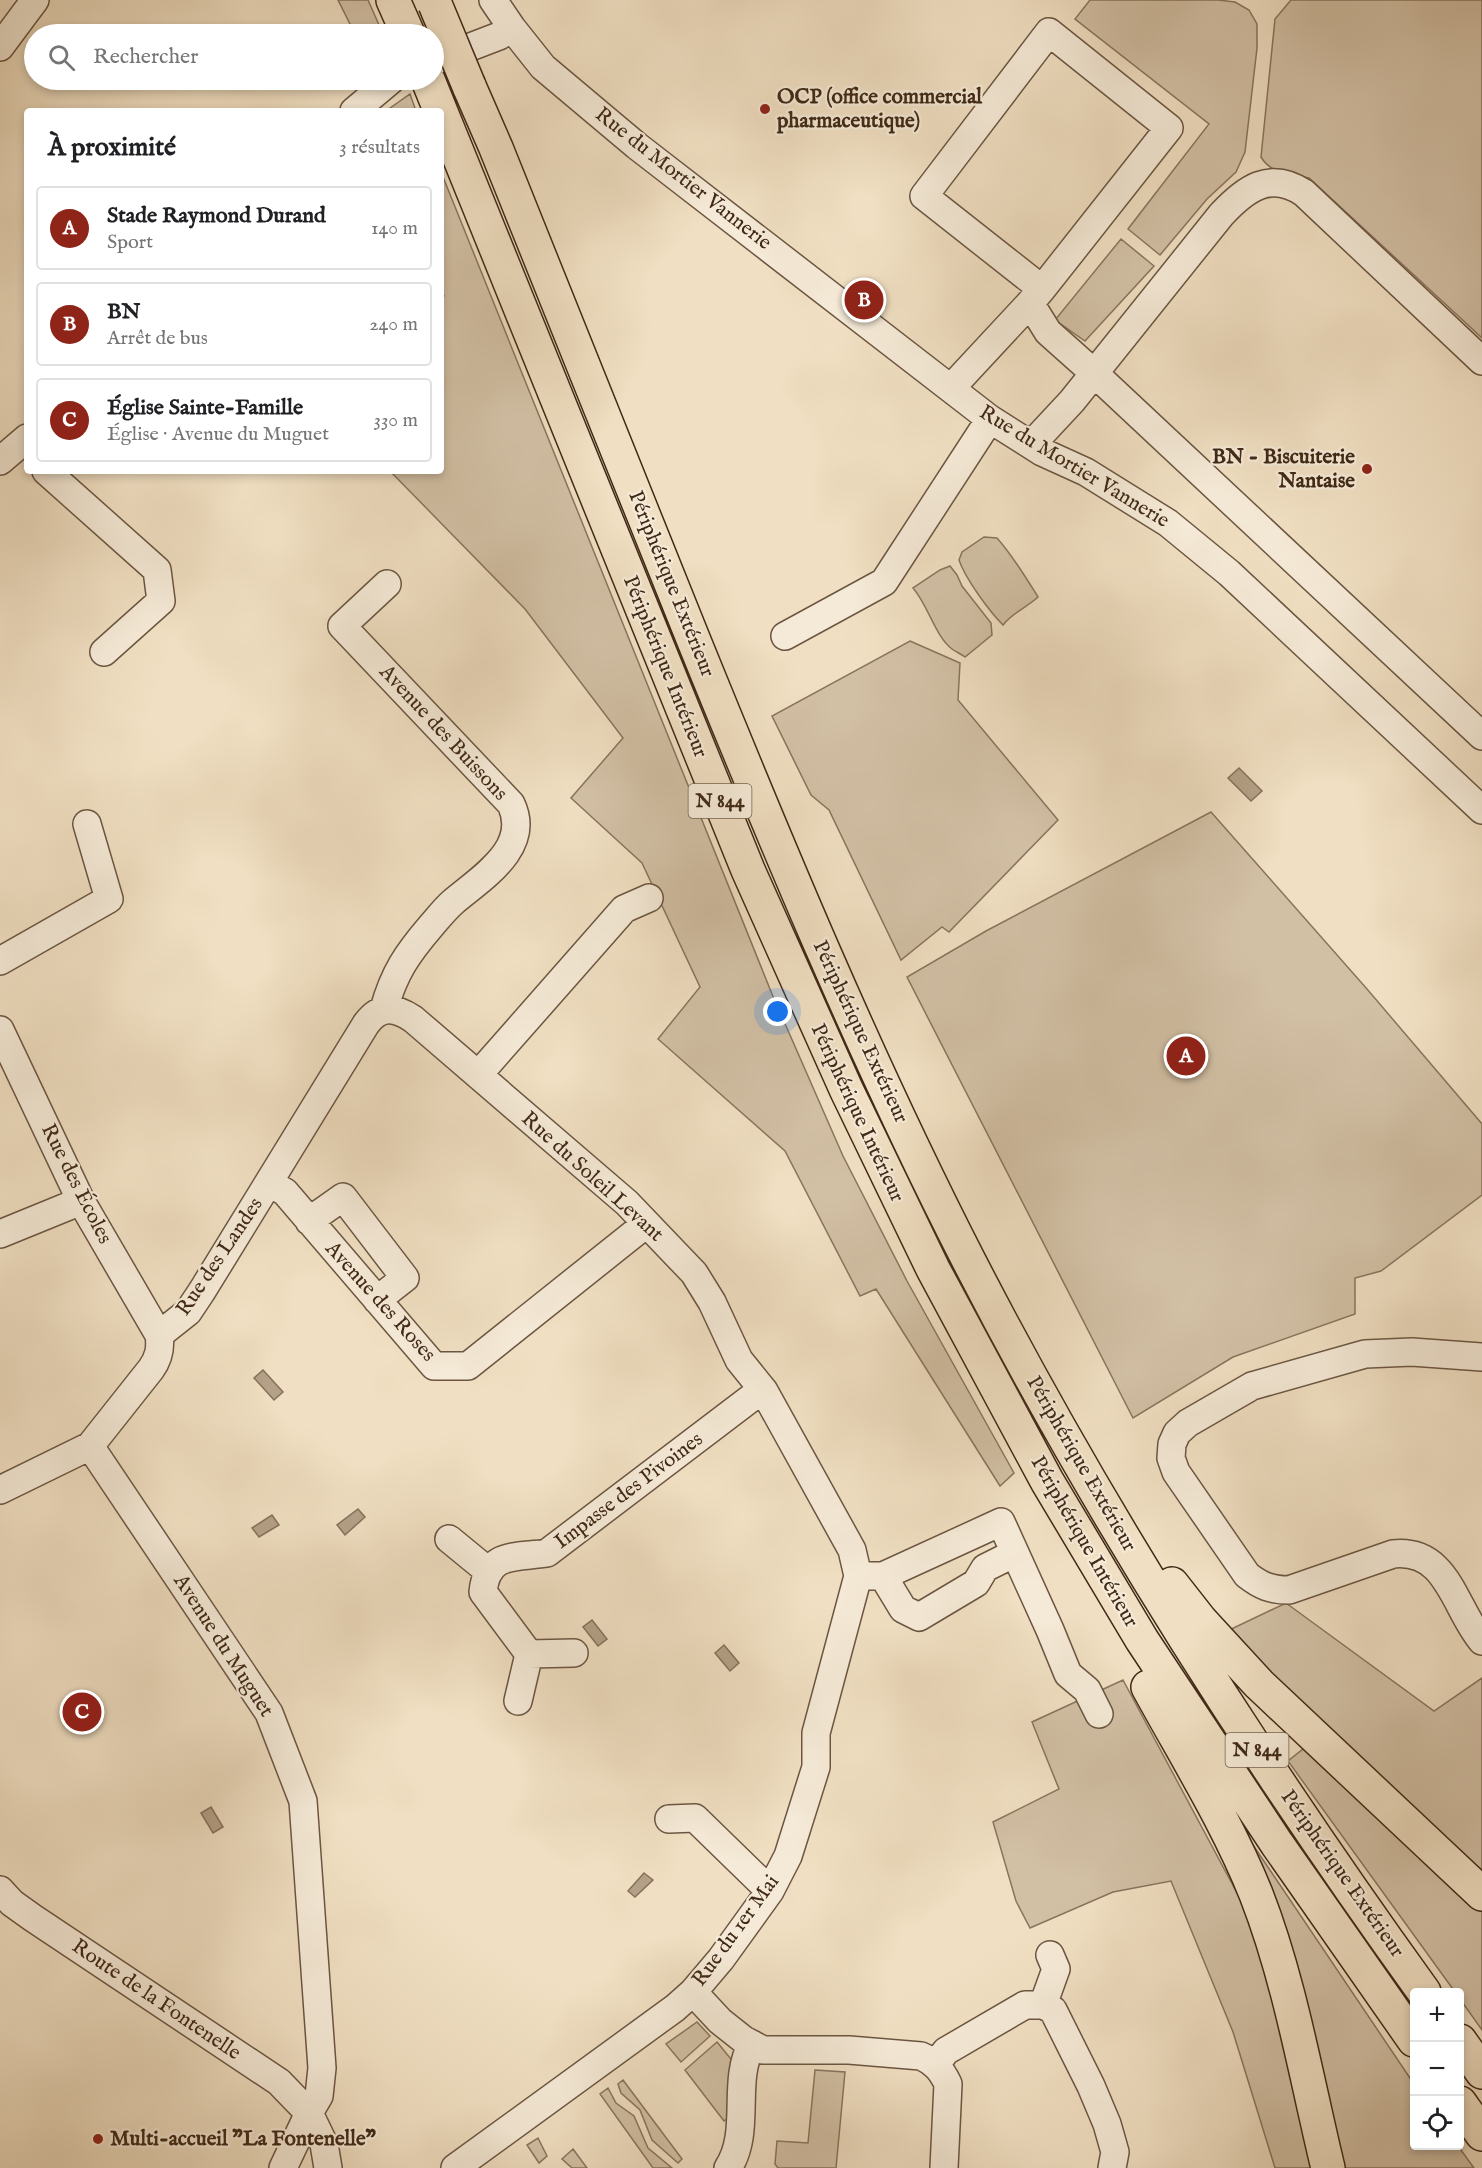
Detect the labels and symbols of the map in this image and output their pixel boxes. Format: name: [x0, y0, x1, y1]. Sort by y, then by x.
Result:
place label: OCP (office commercial pharmaceutique): [776, 84, 983, 135]
street label: Rue du Mortier Vannerie: [589, 102, 777, 257]
marker: OCP (office commercial pharmaceutique): [758, 102, 772, 116]
pin: B: [844, 278, 884, 322]
street label: Rue du Mortier Vannerie: [974, 399, 1174, 535]
place label: BN - Biscuiterie Nantaise: [1212, 444, 1355, 495]
marker: BN - Biscuiterie Nantaise: [1360, 462, 1374, 476]
street label: Périphérique Extérieur: [621, 487, 721, 681]
street label: Périphérique Intérieur: [616, 572, 714, 762]
street label: Avenue des Buissons: [372, 659, 513, 807]
road number: N 844: [688, 784, 752, 818]
street label: Périphérique Extérieur: [806, 936, 914, 1128]
your location: [763, 997, 792, 1026]
street label: Périphérique Intérieur: [804, 1019, 910, 1207]
pin: A: [1166, 1034, 1206, 1078]
street label: Rue du Soleil Levant: [515, 1106, 669, 1248]
street label: Rue des Écoles: [34, 1119, 119, 1249]
street label: Rue des Landes: [170, 1193, 270, 1321]
street label: Avenue des Roses: [318, 1235, 441, 1368]
street label: Périphérique Extérieur: [1020, 1371, 1142, 1557]
street label: Impasse des Pivoines: [549, 1426, 709, 1556]
street label: Périphérique Intérieur: [1024, 1451, 1144, 1633]
street label: Avenue du Muguet: [166, 1569, 279, 1723]
pin: C: [62, 1690, 101, 1734]
road number: N 844: [1226, 1733, 1288, 1767]
street label: Périphérique Extérieur: [1274, 1785, 1410, 1963]
street label: Rue du 1er Mai: [686, 1870, 786, 1992]
street label: Route de la Fontenelle: [66, 1933, 246, 2067]
place label: Multi-accueil "La Fontenelle": [110, 2126, 377, 2153]
marker: Multi-accueil "La Fontenelle": [91, 2132, 105, 2146]

